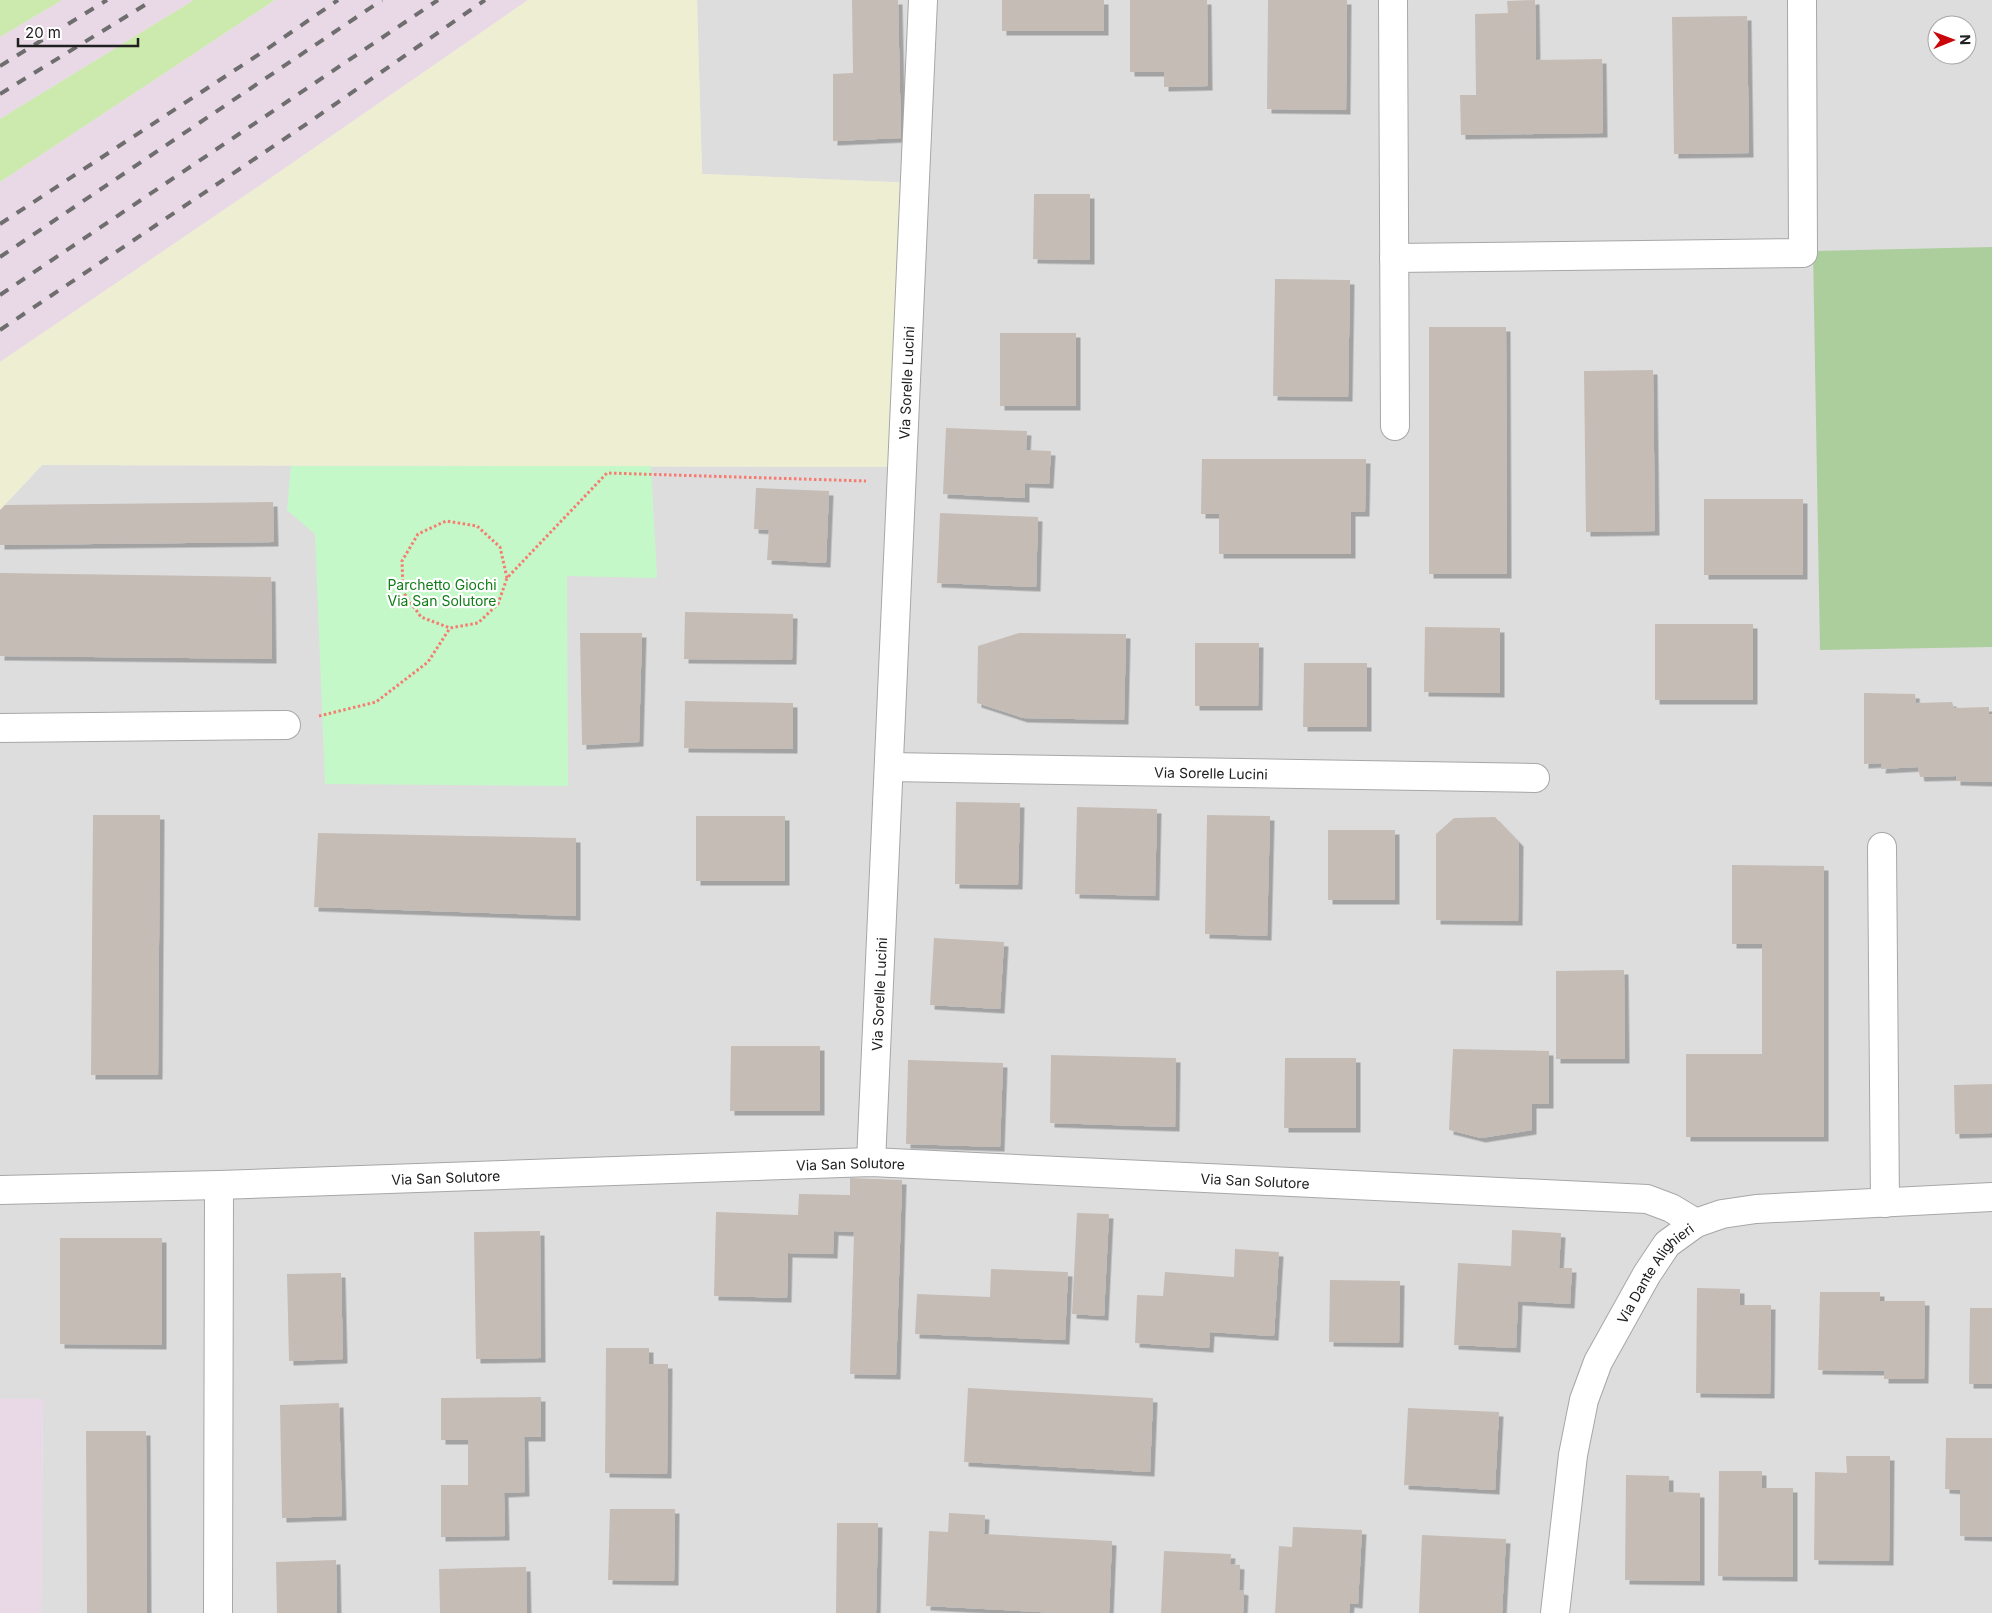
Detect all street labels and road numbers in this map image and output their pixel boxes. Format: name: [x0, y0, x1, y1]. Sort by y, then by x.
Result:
street label: Via Sorelle Lucini: [895, 326, 917, 440]
street label: Via Sorelle Lucini: [1154, 763, 1268, 782]
street label: Via Sorelle Lucini: [867, 937, 890, 1051]
street label: Via San Solutore: [796, 1153, 905, 1173]
street label: Via San Solutore: [391, 1167, 501, 1187]
street label: Via San Solutore: [1200, 1169, 1310, 1191]
street label: Via Dante Alighieri: [1613, 1219, 1697, 1326]

